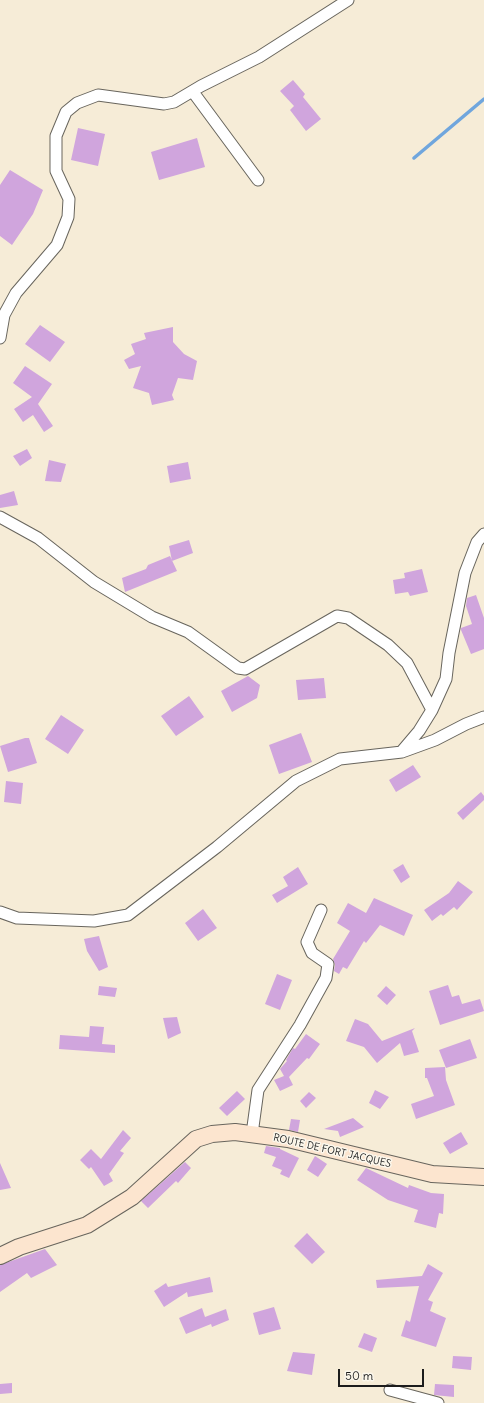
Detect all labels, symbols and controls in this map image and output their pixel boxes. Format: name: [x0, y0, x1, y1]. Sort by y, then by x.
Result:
street label: ROUTE DE FORT JACQUES: [272, 1132, 392, 1170]
scale bar: [340, 1361, 426, 1387]
text: 50 m: [345, 1368, 373, 1383]

